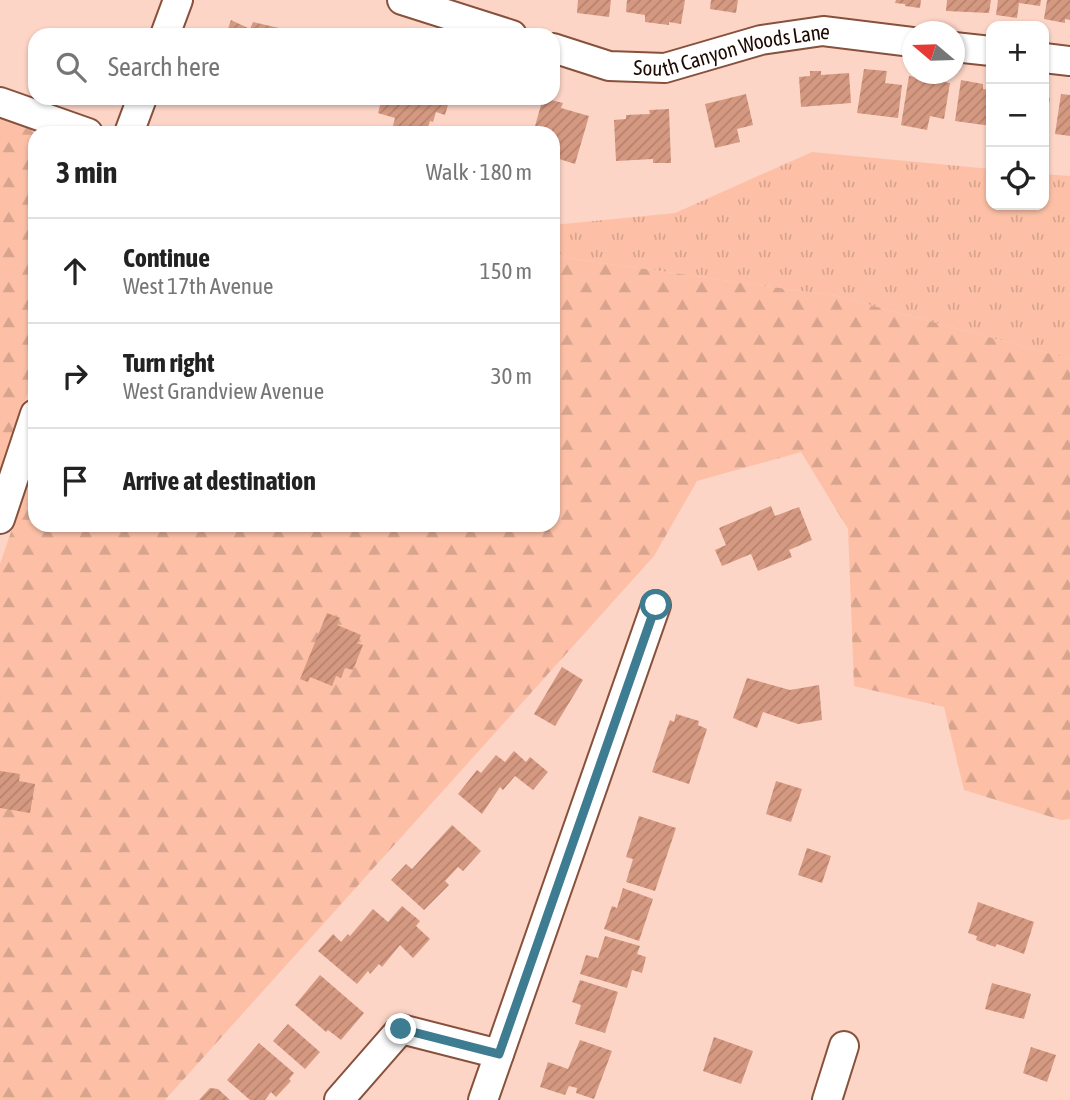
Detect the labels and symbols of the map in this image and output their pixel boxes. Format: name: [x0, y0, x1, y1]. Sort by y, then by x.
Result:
street label: South Canyon Woods Lane: [633, 19, 831, 80]
north arrow: [902, 21, 965, 84]
route start: [640, 589, 671, 620]
route end: [385, 1013, 416, 1044]

